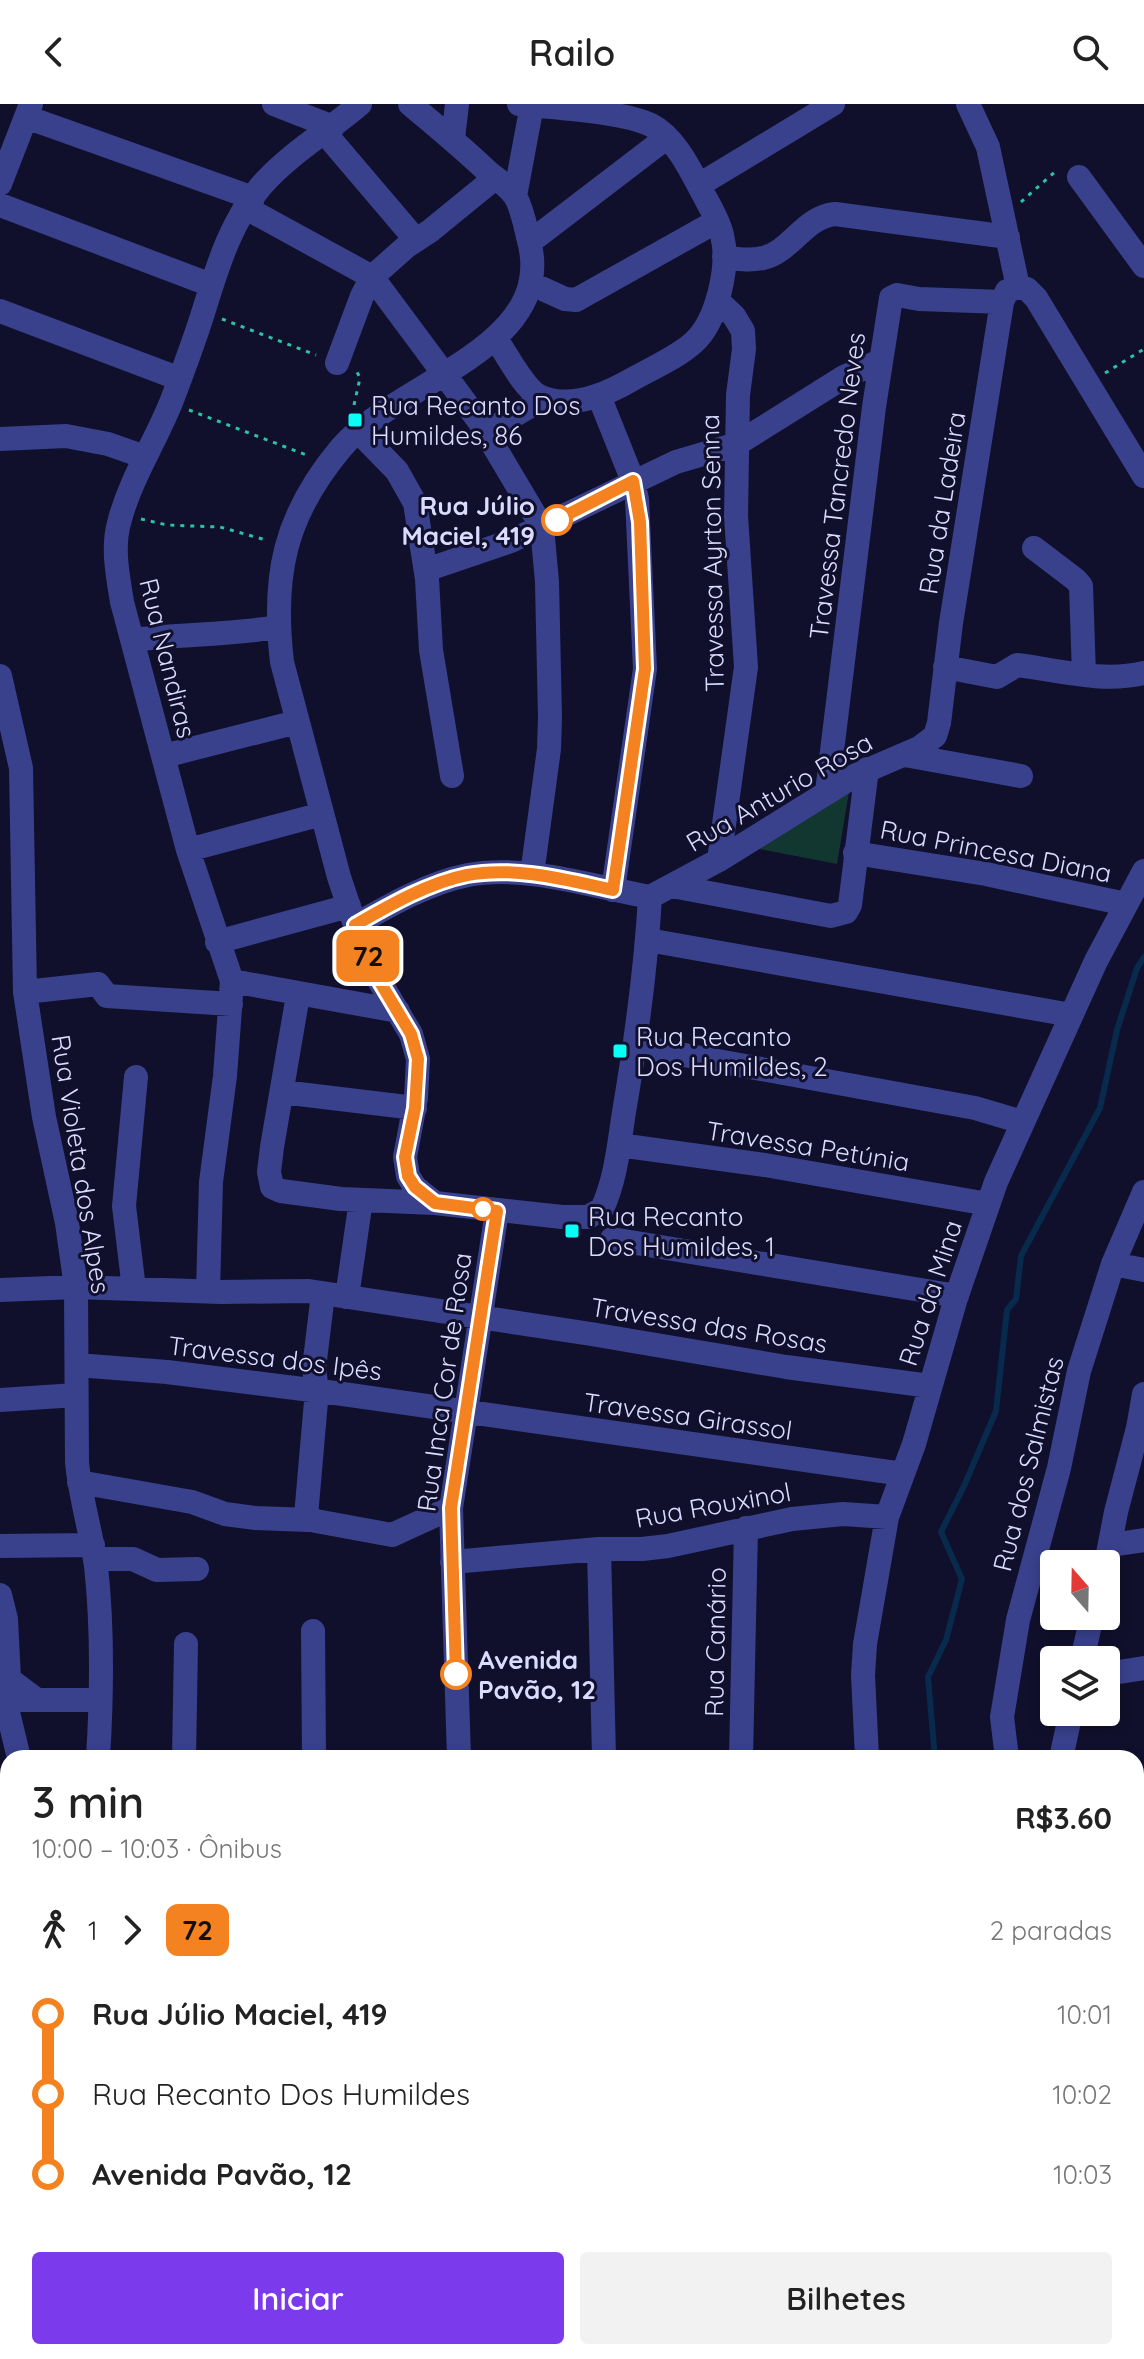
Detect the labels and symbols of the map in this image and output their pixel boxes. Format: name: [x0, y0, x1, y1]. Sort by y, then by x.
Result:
street label: Travessa Tancredo Neves: [802, 331, 872, 641]
place label: Rua Recanto Dos Humildes, 86: [371, 389, 580, 452]
street label: Rua da Ladeira: [911, 409, 973, 597]
marker: Rua Recanto Dos Humildes, 86: [346, 411, 364, 429]
street label: Travessa Ayrton Senna: [693, 414, 731, 692]
place label: Rua Júlio Maciel, 419: [402, 489, 535, 552]
marker: Rua Júlio Maciel, 419: [542, 505, 572, 535]
street label: Rua Nandiras: [132, 575, 204, 741]
street label: Rua Anturio Rosa: [680, 725, 878, 859]
street label: Rua Princesa Diana: [877, 812, 1115, 890]
line badge: 72: [332, 930, 404, 982]
place label: Rua Recanto Dos Humildes, 2: [636, 1020, 828, 1083]
street label: Rua Violeta dos Alpes: [44, 1032, 118, 1296]
marker: Rua Recanto Dos Humildes, 2: [611, 1042, 629, 1060]
street label: Travessa Petúnia: [704, 1114, 912, 1178]
unlabelled marker: [472, 1198, 494, 1220]
place label: Rua Recanto Dos Humildes, 1: [588, 1200, 775, 1263]
street label: Rua da Mina: [891, 1216, 969, 1370]
marker: Rua Recanto Dos Humildes, 1: [563, 1222, 581, 1240]
street label: Rua Inca Cor de Rosa: [409, 1250, 479, 1514]
street label: Travessa das Rosas: [588, 1290, 830, 1360]
street label: Travessa dos Ipês: [166, 1329, 384, 1387]
street label: Rua dos Salmistas: [985, 1353, 1071, 1575]
street label: Travessa Girassol: [582, 1385, 794, 1447]
street label: Rua Rouxinol: [633, 1475, 793, 1535]
north arrow: [1040, 1550, 1120, 1630]
street label: Rua Canário: [697, 1567, 733, 1717]
place label: Avenida Pavão, 12: [478, 1643, 596, 1706]
marker: Avenida Pavão, 12: [441, 1659, 471, 1689]

